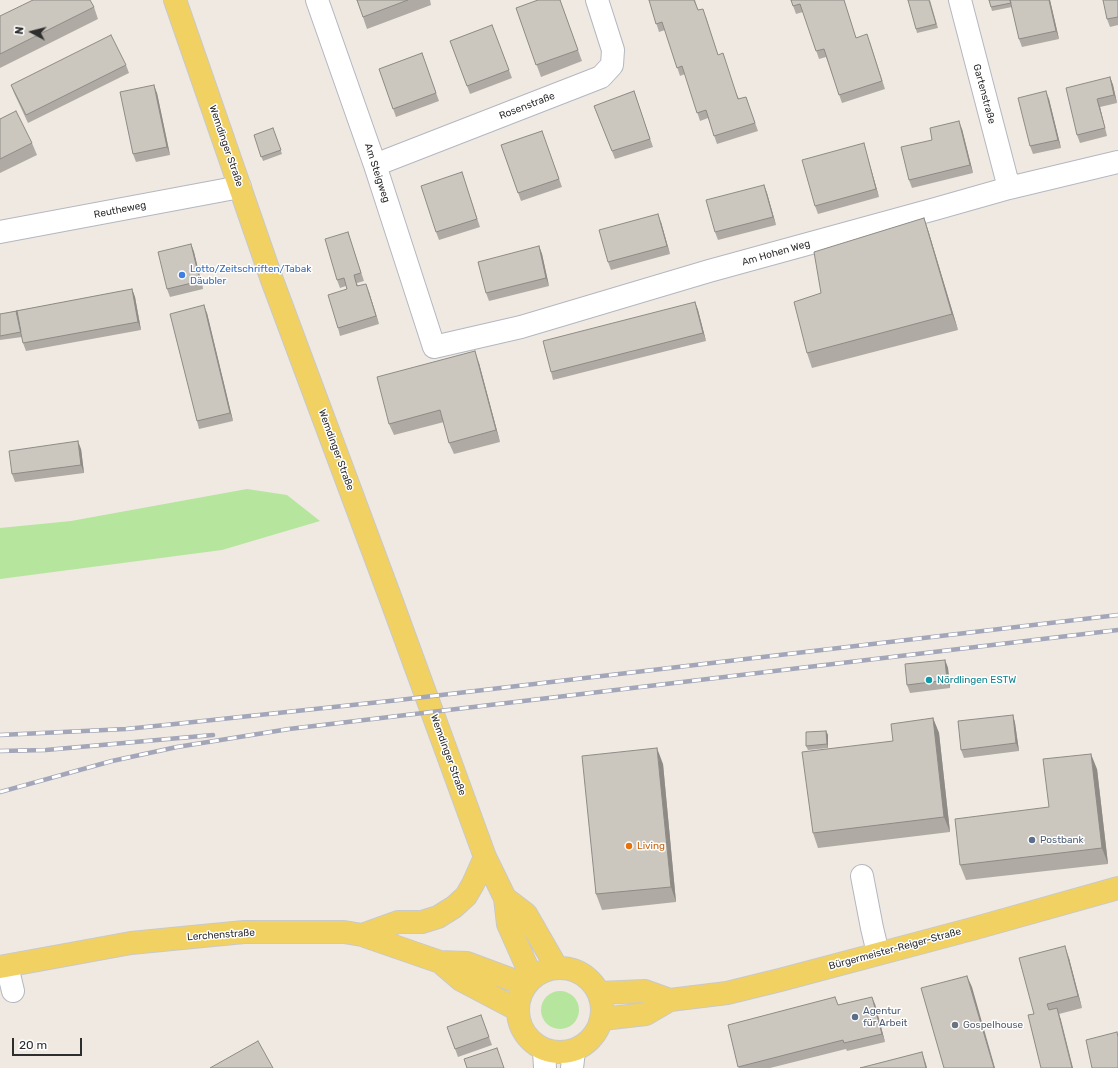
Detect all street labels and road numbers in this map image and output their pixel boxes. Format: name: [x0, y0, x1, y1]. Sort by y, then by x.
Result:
street label: Gartenstraße: [970, 63, 998, 125]
street label: Rosenstraße: [497, 90, 557, 122]
street label: Wemdinger Straße: [206, 104, 246, 188]
street label: Am Steigweg: [362, 142, 392, 204]
street label: Reutheweg: [93, 199, 147, 221]
street label: Am Hohen Weg: [740, 238, 812, 268]
street label: Wemdinger Straße: [316, 408, 356, 492]
street label: Wemdinger Straße: [428, 713, 468, 797]
street label: Bürgermeister-Reiger-Straße: [828, 926, 962, 972]
street label: Lerchenstraße: [187, 927, 255, 943]

